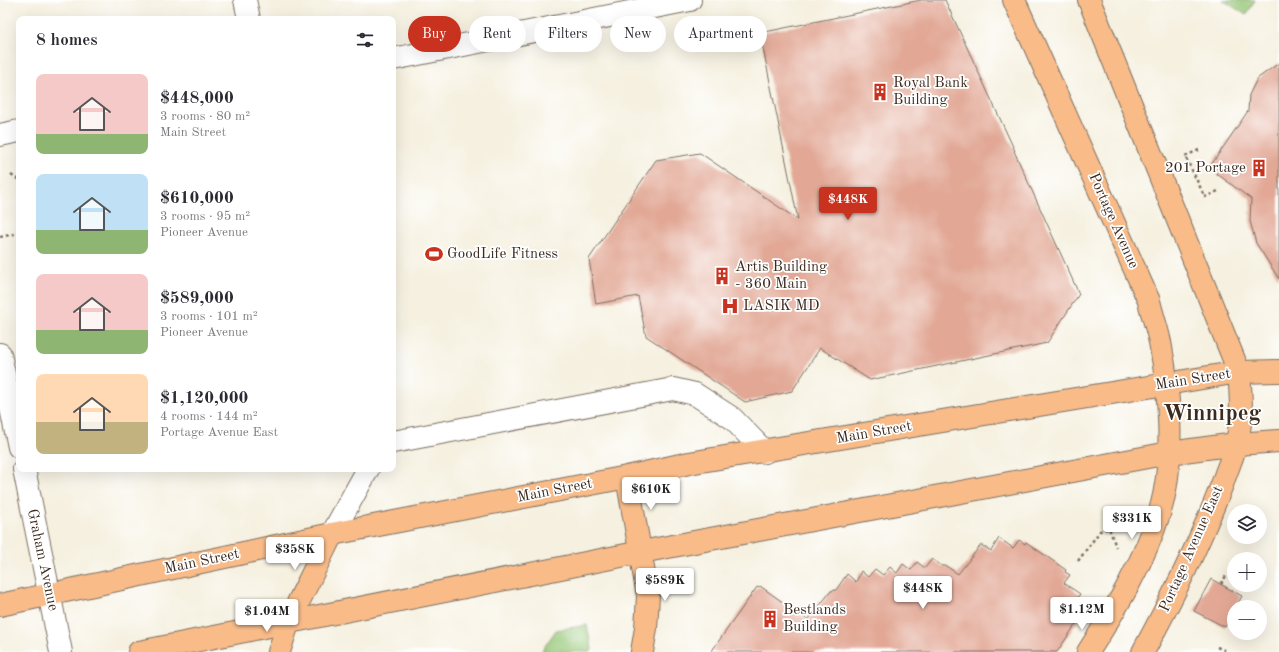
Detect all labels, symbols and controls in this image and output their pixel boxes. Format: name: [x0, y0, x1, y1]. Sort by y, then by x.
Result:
chip: Buy: [408, 16, 461, 52]
chip: Rent: [469, 16, 526, 52]
chip: Filters: [534, 16, 602, 52]
chip: New: [610, 16, 666, 52]
chip: Apartment: [674, 16, 767, 52]
icon: filters: [354, 29, 376, 51]
text: 8 homes: [36, 32, 98, 49]
place label: Royal Bank Building: [893, 76, 968, 108]
building icon: Royal Bank Building: [870, 82, 890, 102]
icon: home: [68, 90, 116, 138]
text: $448,000: [160, 90, 234, 107]
text: 3 rooms · 80 m²: [160, 110, 250, 123]
text: Main Street: [160, 126, 226, 139]
building icon: 201 Portage: [1249, 158, 1269, 178]
place label: 201 Portage: [1165, 161, 1246, 176]
street label: Portage Avenue: [1085, 171, 1141, 271]
pin: $448K: [820, 187, 876, 221]
icon: home: [68, 190, 116, 238]
text: $610,000: [160, 190, 234, 207]
text: $448K: [828, 193, 868, 206]
text: 3 rooms · 95 m²: [160, 210, 250, 223]
text: Pioneer Avenue: [160, 226, 248, 239]
sports icon: GoodLife Fitness: [424, 244, 444, 264]
place label: GoodLife Fitness: [447, 247, 558, 262]
place label: Artis Building - 360 Main: [735, 260, 827, 292]
building icon: Artis Building - 360 Main: [712, 266, 732, 286]
icon: home: [68, 290, 116, 338]
text: $589,000: [160, 290, 234, 307]
hospital icon: LASIK MD: [720, 296, 740, 316]
place label: LASIK MD: [743, 299, 820, 314]
text: 3 rooms · 101 m²: [160, 310, 258, 323]
text: Pioneer Avenue: [160, 326, 248, 339]
street label: Main Street: [1154, 367, 1232, 393]
icon: home: [68, 390, 116, 438]
text: $1,120,000: [160, 390, 248, 407]
district label: Winnipeg: [1163, 402, 1262, 425]
text: 4 rooms · 144 m²: [160, 410, 258, 423]
street label: Main Street: [835, 419, 913, 447]
text: Portage Avenue East: [160, 426, 278, 439]
street label: Main Street: [516, 476, 594, 506]
pin: $610K: [623, 477, 679, 511]
text: $610K: [631, 483, 671, 496]
street label: Portage Avenue East: [1157, 484, 1227, 614]
map controls: [1227, 504, 1267, 640]
button: layers: [1227, 504, 1267, 544]
pin: $331K: [1104, 506, 1160, 540]
street label: Graham Avenue: [24, 508, 60, 612]
text: $331K: [1112, 512, 1152, 525]
pin: $358K: [267, 537, 323, 571]
text: $358K: [275, 543, 315, 556]
street label: Main Street: [163, 547, 241, 577]
button: +: [1227, 552, 1267, 592]
pin: $589K: [637, 568, 693, 602]
text: $589K: [645, 574, 685, 587]
pin: $448K: [895, 576, 951, 610]
text: $448K: [903, 582, 943, 595]
pin: $1.12M: [1049, 597, 1115, 631]
pin: $1.04M: [234, 599, 300, 633]
button: −: [1227, 600, 1267, 640]
place label: Bestlands Building: [783, 603, 846, 635]
text: $1.12M: [1059, 603, 1105, 616]
text: $1.04M: [244, 605, 290, 618]
building icon: Bestlands Building: [760, 609, 780, 629]

